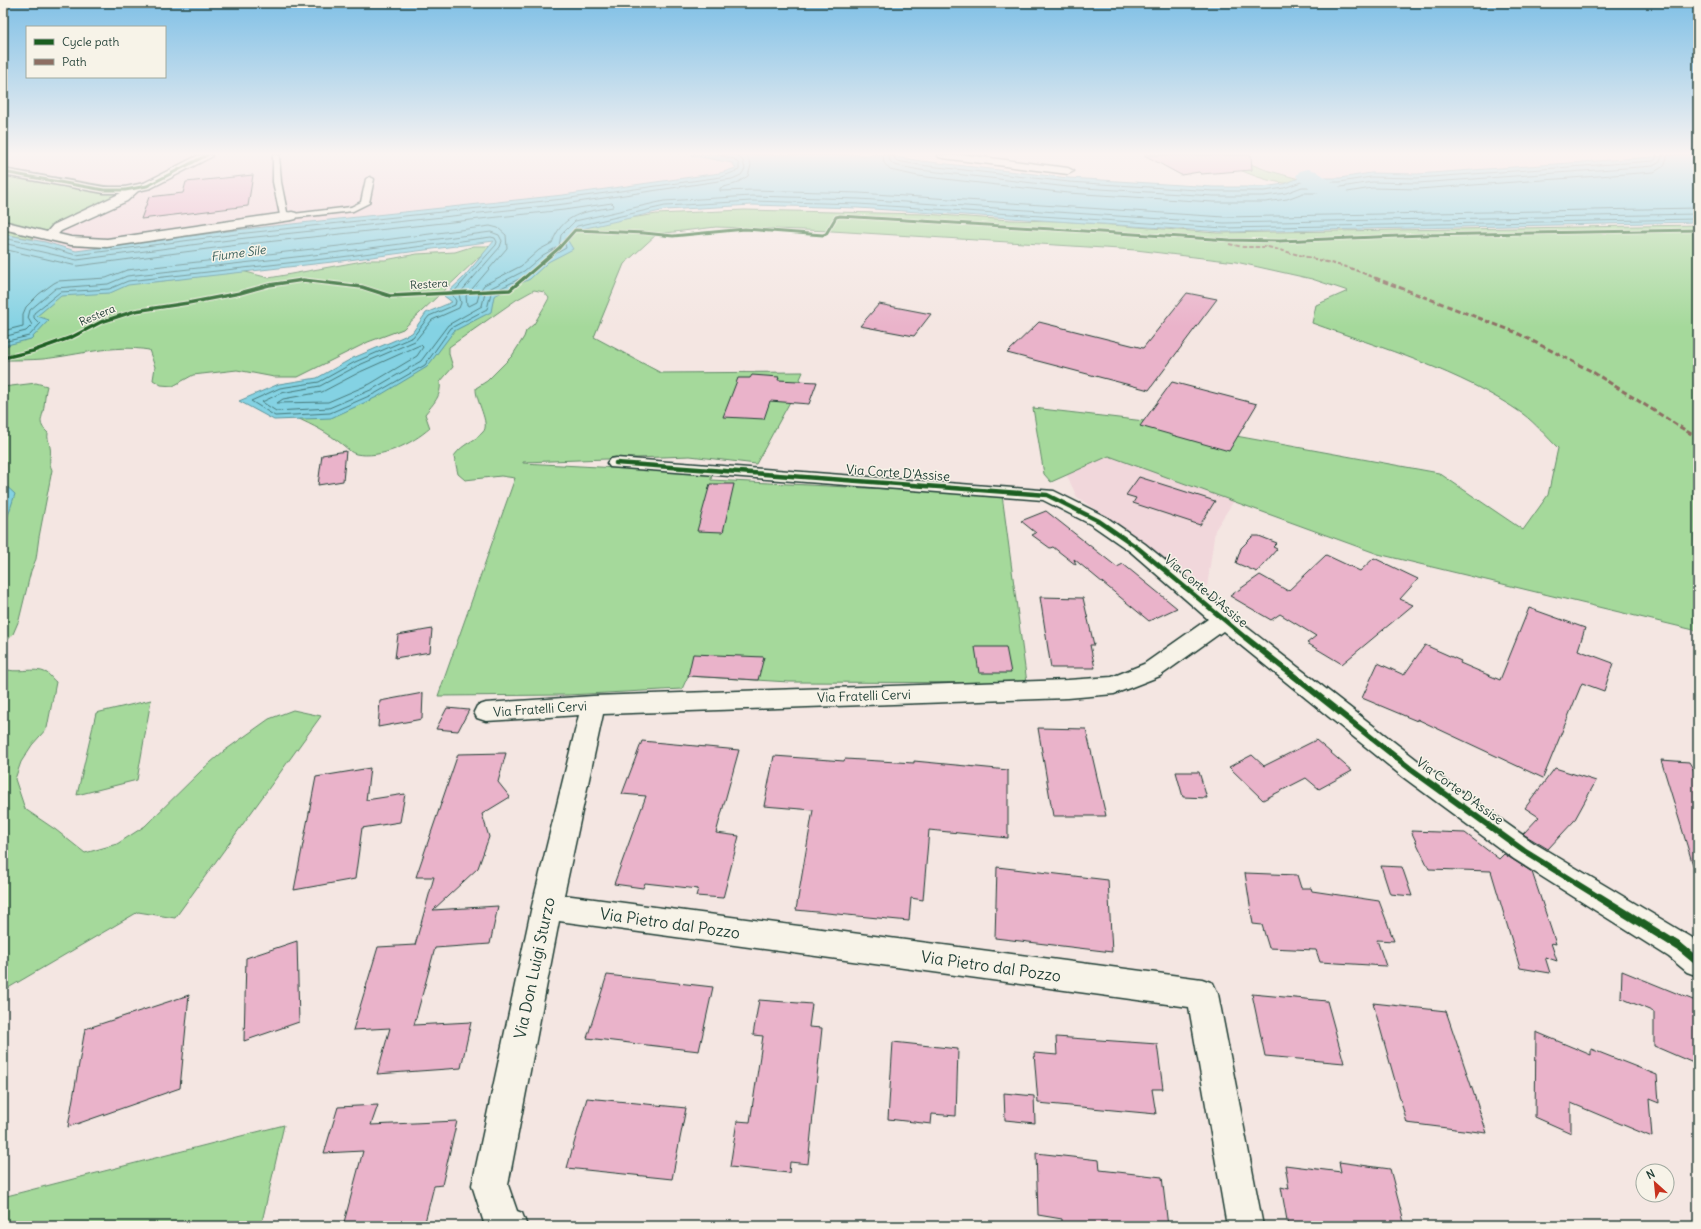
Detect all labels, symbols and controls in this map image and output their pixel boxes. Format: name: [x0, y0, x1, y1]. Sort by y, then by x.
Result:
legend: [26, 26, 166, 78]
text: Cycle path: [62, 34, 119, 49]
text: Path: [62, 54, 87, 69]
water label: Fiume Sile: [210, 242, 268, 264]
street label: Restera: [410, 276, 448, 292]
street label: Restera: [77, 301, 117, 329]
street label: Via Corte D'Assise: [845, 461, 951, 485]
street label: Via Corte D'Assise: [1161, 551, 1251, 631]
street label: Via Fratelli Cervi: [817, 686, 911, 706]
street label: Via Fratelli Cervi: [493, 697, 587, 721]
street label: Via Corte D'Assise: [1413, 754, 1507, 828]
street label: Via Don Luigi Sturzo: [509, 895, 559, 1041]
street label: Via Pietro dal Pozzo: [599, 903, 741, 943]
street label: Via Pietro dal Pozzo: [920, 946, 1062, 986]
north arrow: [1635, 1163, 1675, 1203]
text: N: [1644, 1166, 1657, 1182]

